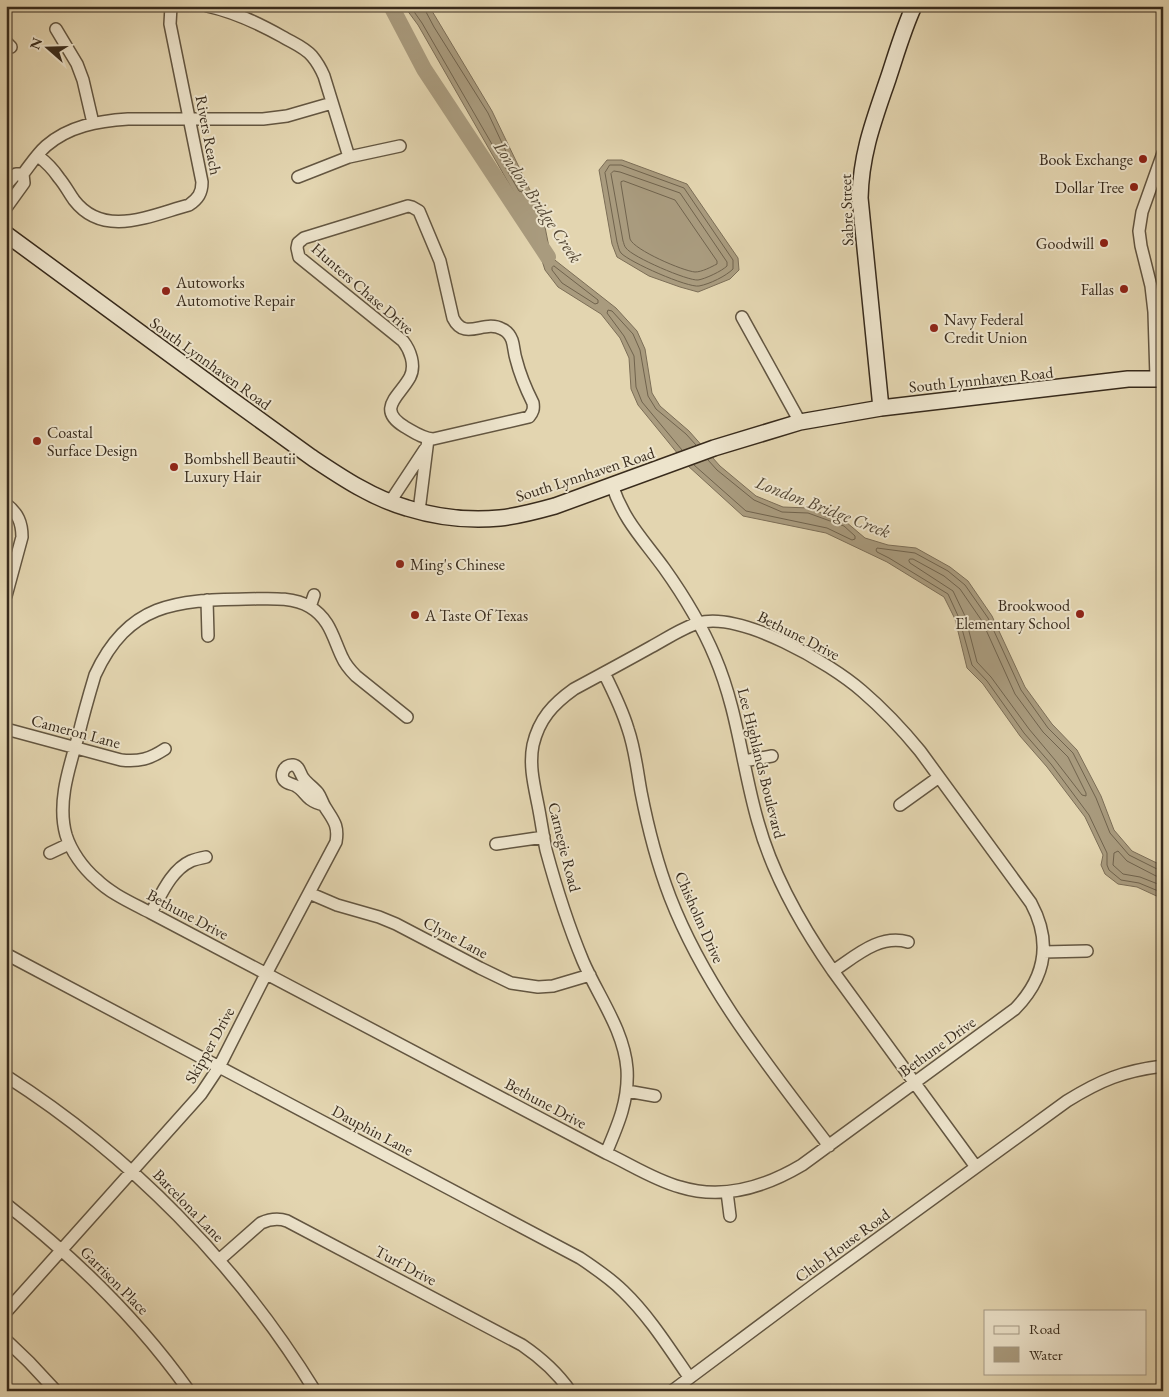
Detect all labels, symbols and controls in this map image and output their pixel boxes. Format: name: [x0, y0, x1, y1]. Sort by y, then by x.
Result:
north arrow: [22, 22, 72, 72]
text: N: [25, 35, 46, 52]
street label: Rivers Reach: [191, 93, 227, 177]
water label: London Bridge Creek: [488, 135, 588, 268]
place label: Book Exchange: [1039, 149, 1133, 170]
marker: Book Exchange: [1137, 153, 1149, 165]
street label: Sabre Street: [835, 174, 858, 246]
place label: Dollar Tree: [1055, 177, 1124, 198]
marker: Dollar Tree: [1128, 181, 1140, 193]
place label: Goodwill: [1036, 233, 1094, 254]
marker: Goodwill: [1098, 237, 1110, 249]
street label: Hunters Chase Drive: [307, 238, 418, 339]
place label: Autoworks Automotive Repair: [175, 272, 296, 311]
place label: Fallas: [1081, 279, 1114, 300]
marker: Fallas: [1118, 283, 1130, 295]
marker: Autoworks Automotive Repair: [160, 285, 172, 297]
place label: Navy Federal Credit Union: [944, 309, 1028, 348]
street label: South Lynnhaven Road: [146, 312, 276, 415]
marker: Navy Federal Credit Union: [928, 322, 940, 334]
street label: South Lynnhaven Road: [908, 361, 1055, 398]
place label: Coastal Surface Design: [47, 422, 138, 461]
marker: Coastal Surface Design: [31, 435, 43, 447]
street label: South Lynnhaven Road: [513, 442, 658, 507]
place label: Bombshell Beautii Luxury Hair: [184, 448, 296, 487]
marker: Bombshell Beautii Luxury Hair: [168, 461, 180, 473]
water label: London Bridge Creek: [751, 470, 894, 544]
place label: Ming's Chinese: [410, 554, 505, 575]
marker: Ming's Chinese: [394, 558, 406, 570]
place label: Brookwood Elementary School: [955, 595, 1071, 634]
place label: A Taste Of Texas: [424, 605, 528, 626]
street label: Bethune Drive: [754, 606, 843, 665]
marker: Brookwood Elementary School: [1074, 608, 1086, 620]
marker: A Taste Of Texas: [409, 609, 421, 621]
street label: Lee Highlands Boulevard: [733, 686, 791, 841]
street label: Cameron Lane: [29, 709, 123, 754]
street label: Carnegie Road: [543, 800, 586, 895]
street label: Chisholm Drive: [670, 868, 729, 966]
street label: Bethune Drive: [143, 884, 232, 945]
street label: Clyne Lane: [420, 912, 492, 963]
street label: Skipper Drive: [180, 1003, 239, 1087]
street label: Bethune Drive: [895, 1012, 980, 1081]
street label: Bethune Drive: [501, 1073, 590, 1134]
street label: Dauphin Lane: [328, 1100, 417, 1161]
street label: Barcelona Lane: [149, 1164, 229, 1246]
street label: Club House Road: [791, 1203, 895, 1287]
street label: Turf Drive: [371, 1240, 440, 1290]
street label: Garrison Place: [76, 1242, 153, 1319]
legend: [984, 1310, 1146, 1374]
text: Road: [1029, 1319, 1061, 1338]
text: Water: [1029, 1345, 1063, 1364]

